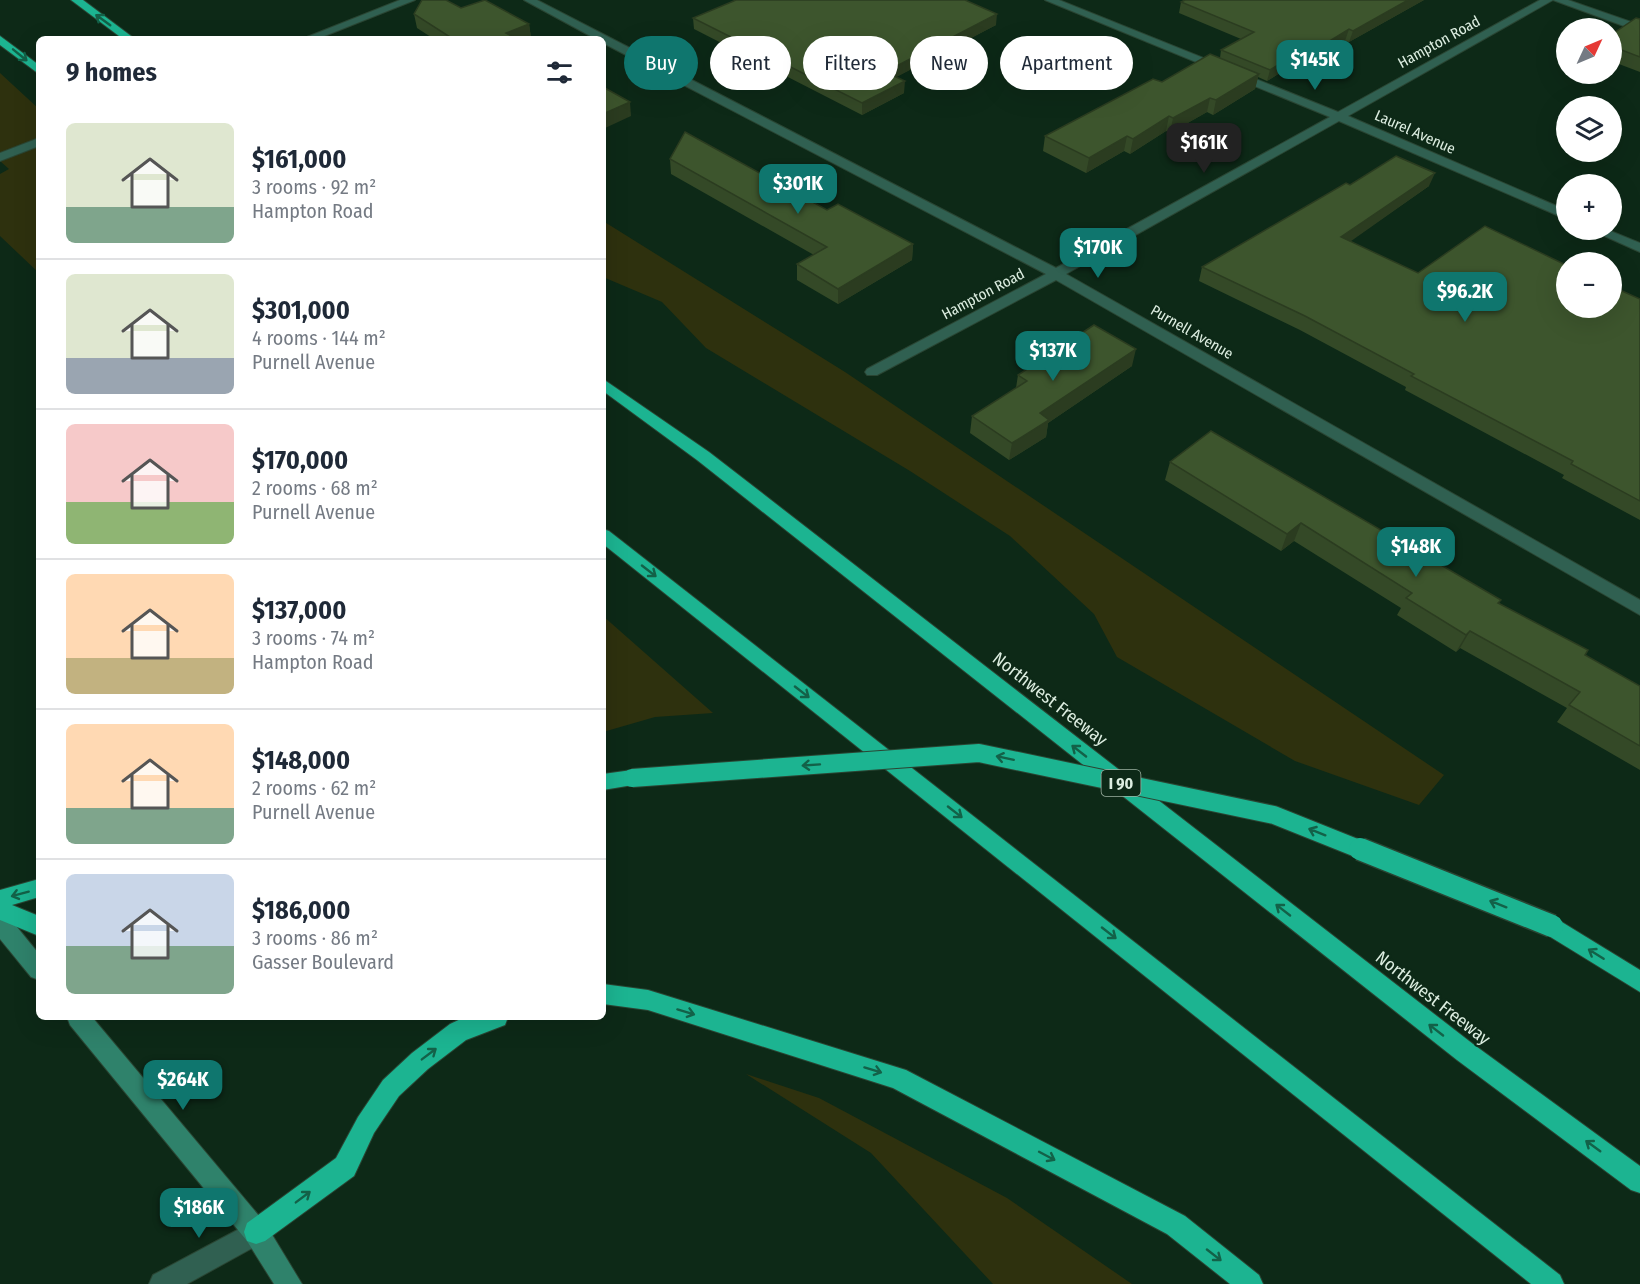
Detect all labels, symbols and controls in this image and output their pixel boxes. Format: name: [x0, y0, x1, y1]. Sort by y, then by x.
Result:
street label: Hampton Road: [1395, 12, 1483, 72]
one-way arrow: [96, 13, 112, 26]
north arrow: [1556, 18, 1622, 84]
map controls: [1556, 18, 1622, 318]
chip: Buy: [624, 36, 698, 90]
chip: Rent: [710, 36, 791, 90]
chip: Filters: [803, 36, 898, 90]
chip: New: [910, 36, 988, 90]
chip: Apartment: [1000, 36, 1133, 90]
pin: $145K: [1273, 40, 1357, 91]
text: $145K: [1290, 47, 1340, 71]
one-way arrow: [11, 48, 27, 61]
icon: filters: [543, 56, 576, 89]
text: 9 homes: [66, 57, 157, 88]
button: layers: [1556, 96, 1622, 162]
street label: Laurel Avenue: [1372, 106, 1458, 158]
pin: $161K: [1162, 123, 1246, 174]
text: $161K: [1180, 130, 1228, 154]
text: $161,000: [252, 144, 346, 175]
icon: home: [114, 147, 186, 219]
pin: $301K: [756, 164, 840, 215]
text: $301K: [773, 171, 823, 195]
button: +: [1556, 174, 1622, 240]
text: 3 rooms · 92 m²: [252, 175, 376, 199]
text: Hampton Road: [252, 199, 373, 223]
pin: $170K: [1056, 228, 1140, 279]
text: $170K: [1074, 235, 1122, 259]
button: −: [1556, 252, 1622, 318]
street label: Hampton Road: [939, 265, 1027, 323]
pin: $96.2K: [1416, 272, 1514, 323]
text: $96.2K: [1437, 279, 1493, 303]
text: $301,000: [252, 295, 350, 326]
icon: home: [114, 298, 186, 370]
street label: Purnell Avenue: [1147, 301, 1237, 363]
text: 4 rooms · 144 m²: [252, 326, 386, 350]
pin: $137K: [1011, 331, 1095, 382]
text: $137K: [1029, 338, 1077, 362]
text: Purnell Avenue: [252, 350, 375, 374]
text: $170,000: [252, 445, 348, 476]
icon: home: [114, 448, 186, 520]
text: 2 rooms · 68 m²: [252, 476, 378, 500]
text: Purnell Avenue: [252, 500, 375, 524]
pin: $148K: [1374, 527, 1458, 578]
text: $148K: [1391, 534, 1441, 558]
one-way arrow: [641, 565, 657, 578]
text: $137,000: [252, 595, 346, 626]
icon: home: [114, 598, 186, 670]
text: 3 rooms · 74 m²: [252, 626, 375, 650]
street label: Northwest Freeway: [988, 647, 1112, 751]
text: Hampton Road: [252, 650, 373, 674]
one-way arrow: [794, 685, 810, 698]
one-way arrow: [1072, 744, 1088, 757]
text: $148,000: [252, 745, 350, 776]
icon: home: [114, 748, 186, 820]
one-way arrow: [996, 752, 1015, 764]
one-way arrow: [801, 760, 821, 771]
road number: I 90: [1102, 770, 1140, 796]
text: 2 rooms · 62 m²: [252, 776, 376, 800]
text: Purnell Avenue: [252, 800, 375, 824]
one-way arrow: [947, 806, 963, 819]
one-way arrow: [1308, 826, 1326, 837]
one-way arrow: [10, 889, 29, 900]
text: $186,000: [252, 895, 350, 926]
icon: home: [114, 898, 186, 970]
one-way arrow: [1489, 898, 1507, 909]
one-way arrow: [1275, 903, 1291, 916]
text: 3 rooms · 86 m²: [252, 926, 378, 950]
one-way arrow: [1100, 926, 1116, 939]
street label: Northwest Freeway: [1371, 946, 1495, 1050]
one-way arrow: [1588, 948, 1605, 960]
text: Gasser Boulevard: [252, 950, 394, 974]
one-way arrow: [676, 1007, 695, 1018]
one-way arrow: [1429, 1023, 1445, 1036]
one-way arrow: [421, 1047, 437, 1060]
pin: $264K: [141, 1060, 225, 1111]
one-way arrow: [863, 1065, 882, 1076]
text: $264K: [157, 1067, 209, 1091]
one-way arrow: [1585, 1140, 1601, 1152]
one-way arrow: [1037, 1151, 1055, 1163]
pin: $186K: [157, 1188, 241, 1239]
one-way arrow: [294, 1191, 310, 1204]
text: $186K: [174, 1195, 224, 1219]
one-way arrow: [1206, 1249, 1222, 1262]

